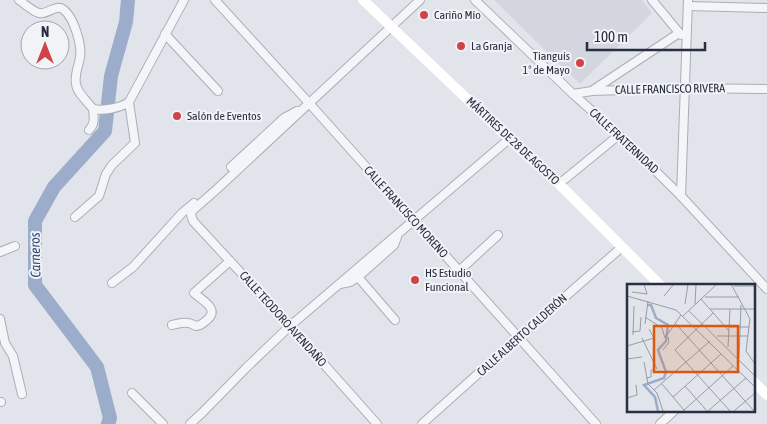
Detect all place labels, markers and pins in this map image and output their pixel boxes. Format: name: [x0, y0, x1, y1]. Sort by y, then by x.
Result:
place label: Cariño Mío: [434, 8, 481, 22]
marker: Cariño Mío: [418, 9, 430, 21]
place label: La Granja: [471, 39, 512, 53]
marker: La Granja: [455, 40, 467, 52]
place label: Tianguis 1° de Mayo: [523, 49, 570, 77]
marker: Tianguis 1° de Mayo: [574, 57, 586, 69]
place label: Salón de Eventos: [187, 109, 261, 123]
marker: Salón de Eventos: [171, 110, 183, 122]
place label: HS Estudio Funcional: [425, 266, 472, 294]
marker: HS Estudio Funcional: [409, 274, 421, 286]

